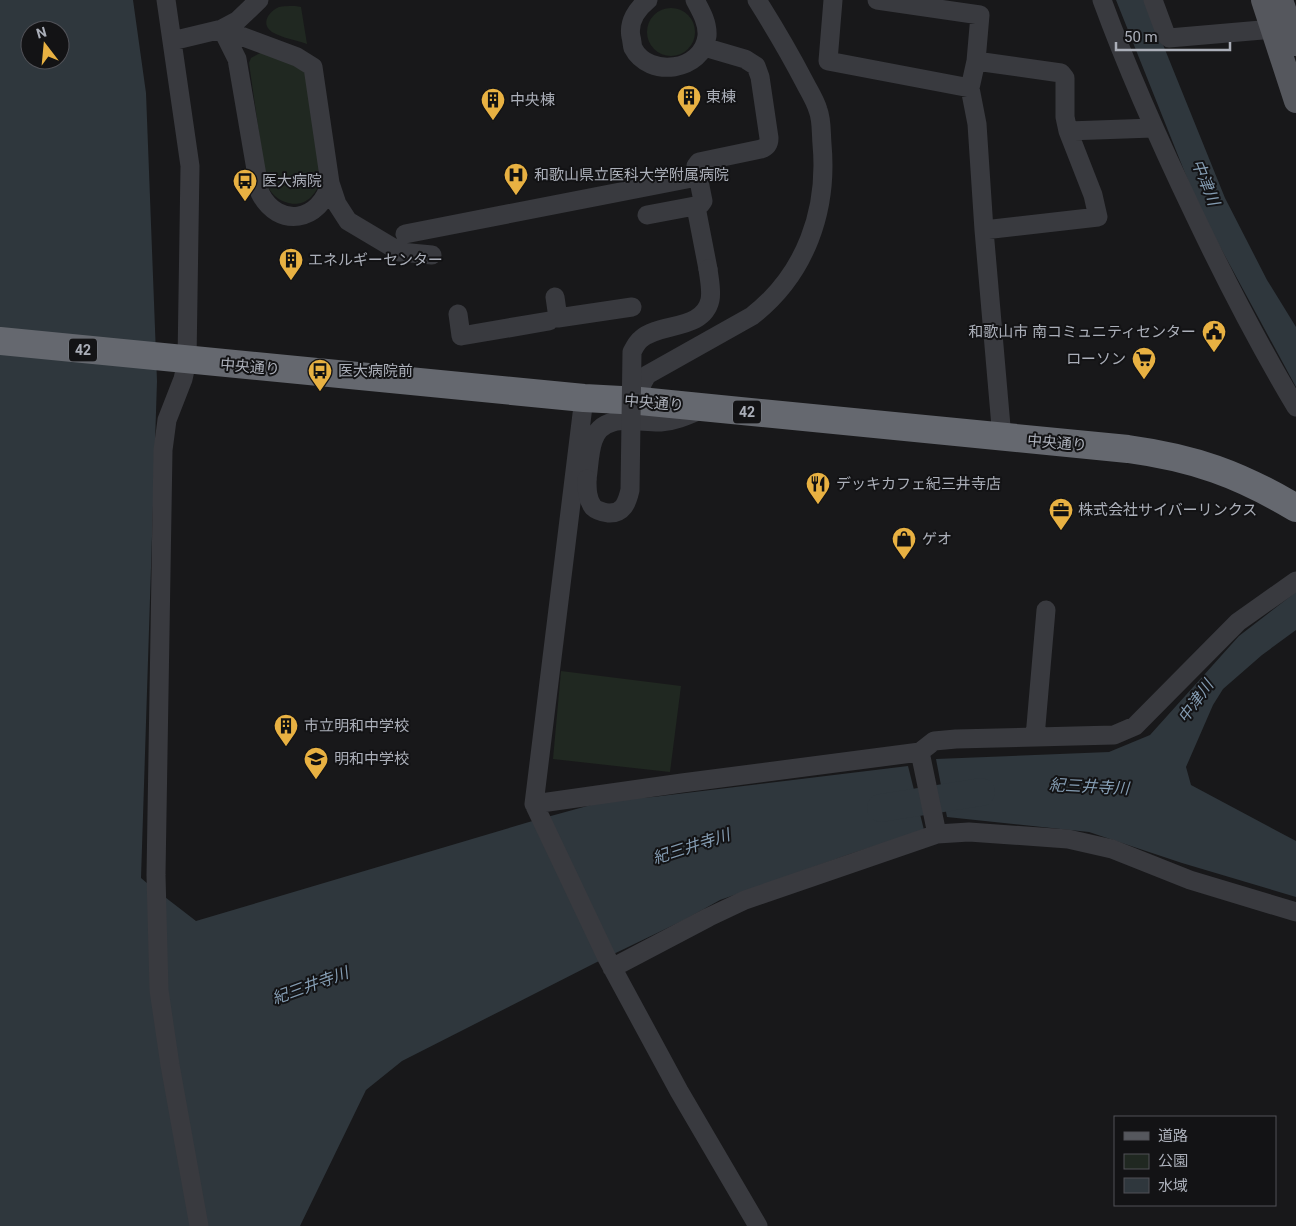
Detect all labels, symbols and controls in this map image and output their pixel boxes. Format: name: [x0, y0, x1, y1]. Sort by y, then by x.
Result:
north arrow: [20, 20, 70, 70]
scale bar: [1116, 20, 1230, 52]
text: N: [34, 23, 48, 42]
text: 50 m: [1124, 28, 1158, 46]
building icon: 東棟: [676, 84, 702, 118]
building icon: 中央棟: [480, 87, 506, 121]
place label: 東棟: [706, 88, 736, 106]
place label: 中央棟: [510, 91, 555, 109]
water label: 中津川: [1188, 156, 1224, 210]
hospital icon: 和歌山県立医科大学附属病院: [503, 162, 529, 196]
place label: 和歌山県立医科大学附属病院: [534, 166, 729, 184]
bus stop icon: 医大病院: [232, 168, 258, 202]
place label: 医大病院: [262, 172, 322, 190]
building icon: エネルギーセンター: [278, 247, 304, 281]
place label: エネルギーセンター: [308, 251, 443, 269]
public building icon: 和歌山市 南コミュニティセンター: [1201, 319, 1227, 353]
place label: 和歌山市 南コミュニティセンター: [968, 323, 1196, 341]
road number: 42: [69, 338, 97, 362]
supermarket icon: ローソン: [1131, 346, 1157, 380]
place label: ローソン: [1066, 350, 1126, 368]
street label: 中央通り: [219, 355, 281, 379]
bus stop icon: 医大病院前: [307, 358, 333, 392]
place label: 医大病院前: [338, 362, 413, 380]
street label: 中央通り: [623, 391, 685, 415]
road number: 42: [733, 401, 761, 424]
street label: 中央通り: [1026, 431, 1088, 455]
restaurant icon: デッキカフェ紀三井寺店: [805, 471, 831, 505]
place label: デッキカフェ紀三井寺店: [836, 475, 1001, 493]
office icon: 株式会社サイバーリンクス: [1048, 497, 1074, 531]
place label: 株式会社サイバーリンクス: [1078, 501, 1257, 519]
shop icon: ゲオ: [891, 526, 917, 560]
place label: ゲオ: [922, 530, 952, 548]
water label: 中津川: [1174, 675, 1218, 726]
building icon: 市立明和中学校: [273, 713, 299, 747]
place label: 市立明和中学校: [304, 717, 409, 735]
school or university icon: 明和中学校: [303, 746, 329, 780]
place label: 明和中学校: [334, 750, 409, 768]
water label: 紀三井寺川: [1049, 775, 1131, 798]
water label: 紀三井寺川: [650, 824, 734, 868]
water label: 紀三井寺川: [269, 962, 353, 1008]
legend: [1114, 1116, 1276, 1206]
text: 道路: [1158, 1127, 1188, 1145]
text: 公園: [1158, 1152, 1188, 1170]
text: 水域: [1158, 1177, 1188, 1195]

